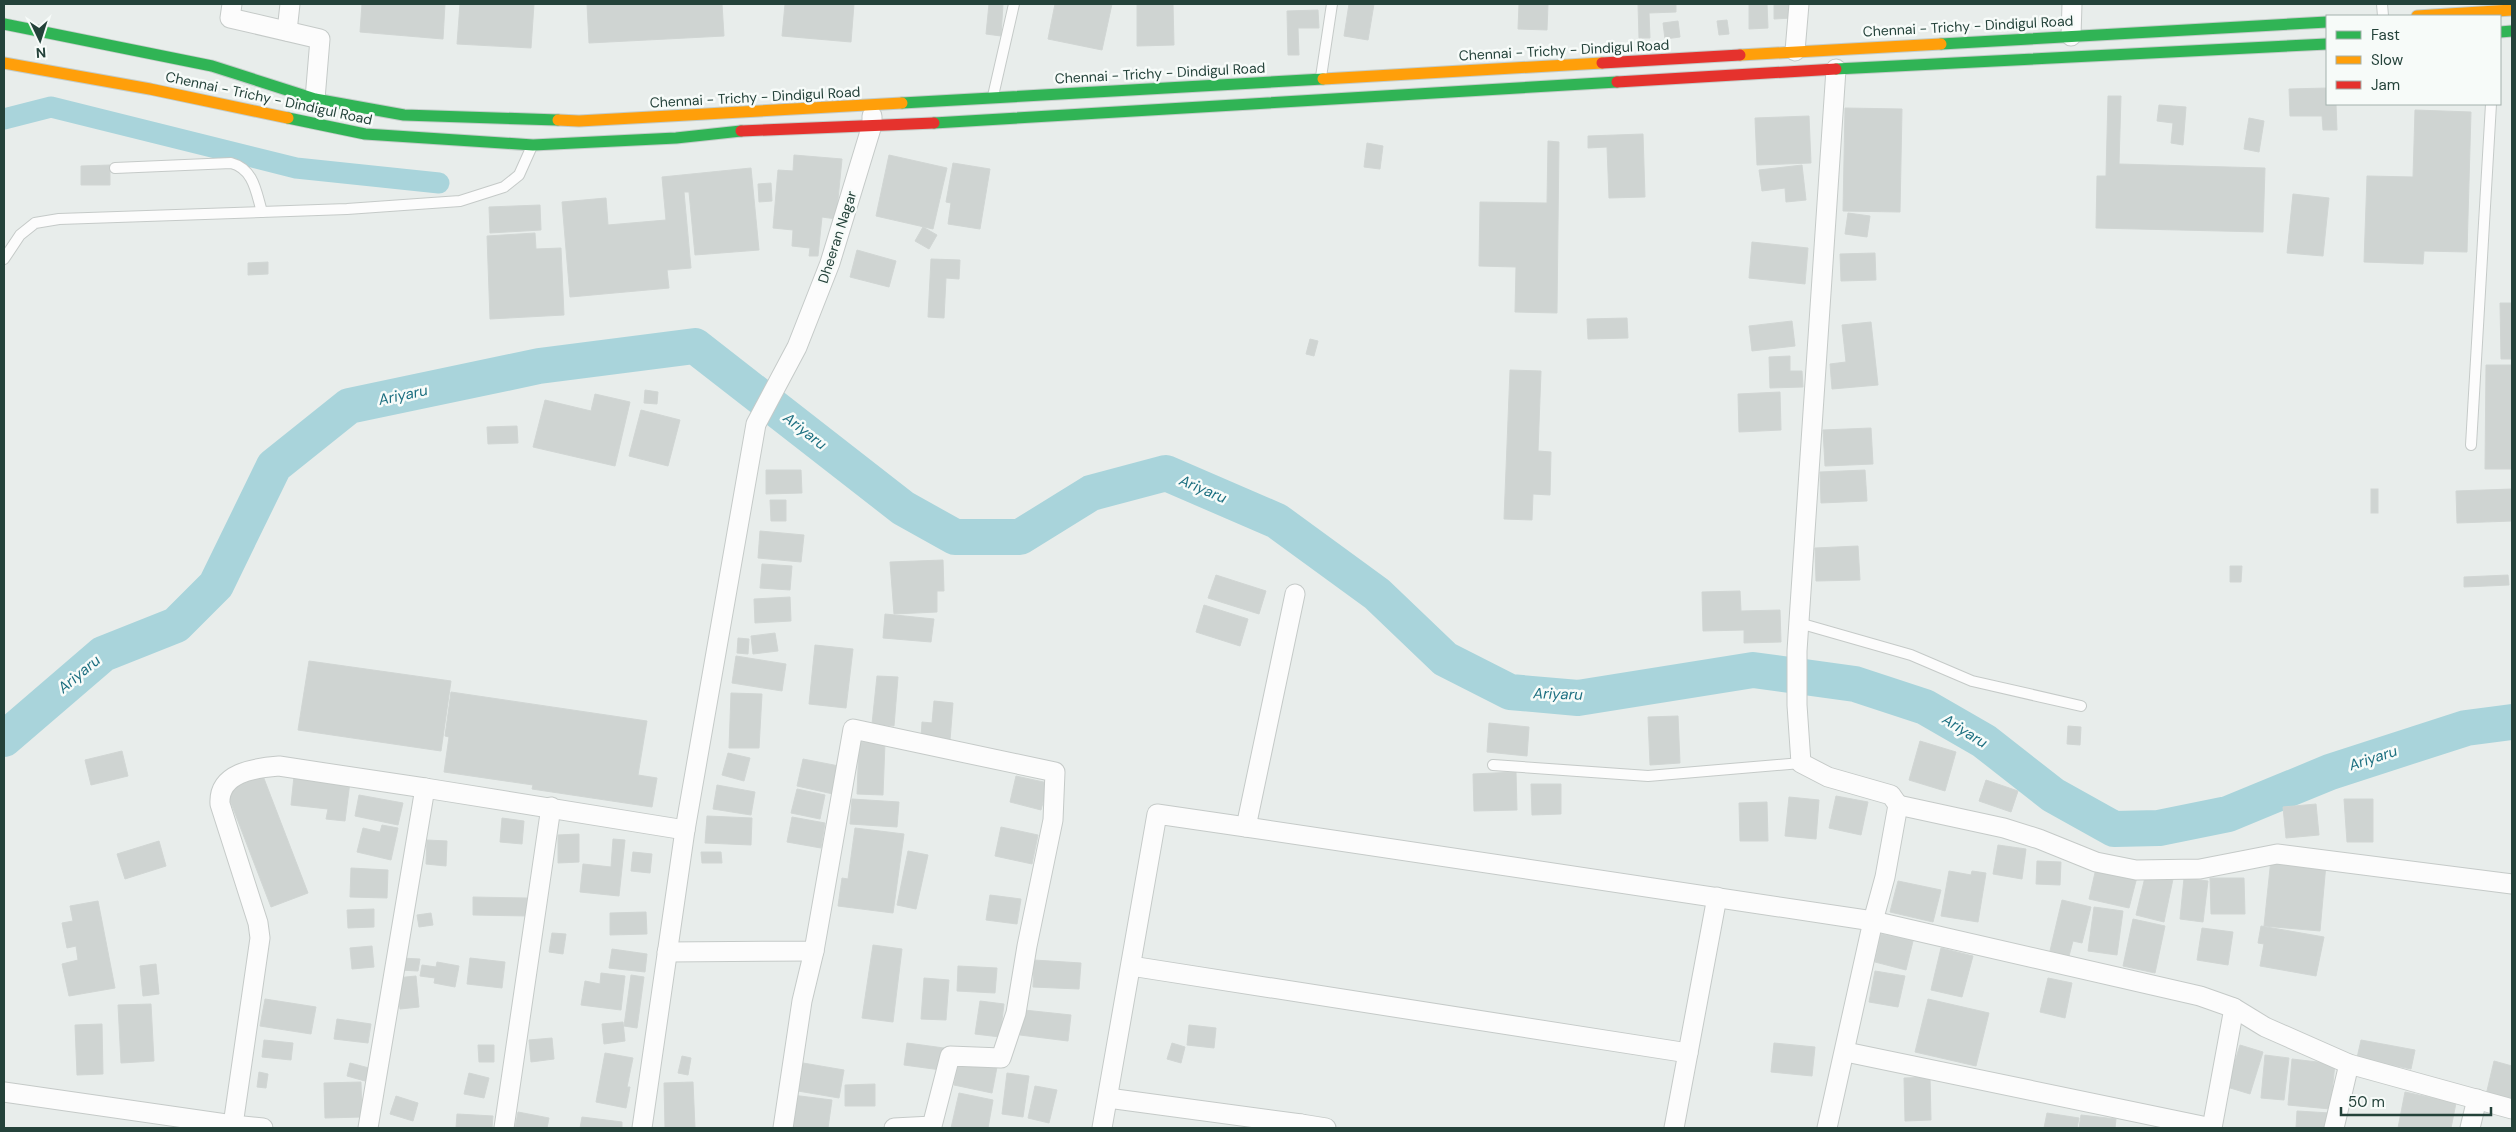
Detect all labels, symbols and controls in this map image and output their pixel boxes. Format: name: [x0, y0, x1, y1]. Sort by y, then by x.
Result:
street label: Chennai - Trichy - Dindigul Road: [1862, 11, 2074, 41]
north arrow: [15, 15, 65, 65]
legend: [2326, 15, 2501, 105]
text: Fast: [2371, 25, 2400, 45]
street label: Chennai - Trichy - Dindigul Road: [1458, 35, 1670, 65]
text: N: [35, 44, 47, 62]
text: Slow: [2371, 50, 2404, 70]
street label: Chennai - Trichy - Dindigul Road: [1054, 58, 1266, 88]
street label: Chennai - Trichy - Dindigul Road: [164, 67, 374, 129]
text: Jam: [2371, 75, 2400, 95]
street label: Chennai - Trichy - Dindigul Road: [649, 82, 861, 112]
street label: Dheeran Nagar: [814, 189, 860, 285]
water label: Ariyaru: [376, 380, 430, 410]
water label: Ariyaru: [778, 407, 831, 454]
water label: Ariyaru: [1175, 470, 1230, 508]
water label: Ariyaru: [53, 650, 105, 698]
water label: Ariyaru: [1532, 683, 1584, 705]
water label: Ariyaru: [1938, 709, 1992, 753]
water label: Ariyaru: [2345, 741, 2400, 776]
scale bar: [2341, 1084, 2491, 1116]
text: 50 m: [2348, 1092, 2385, 1112]

